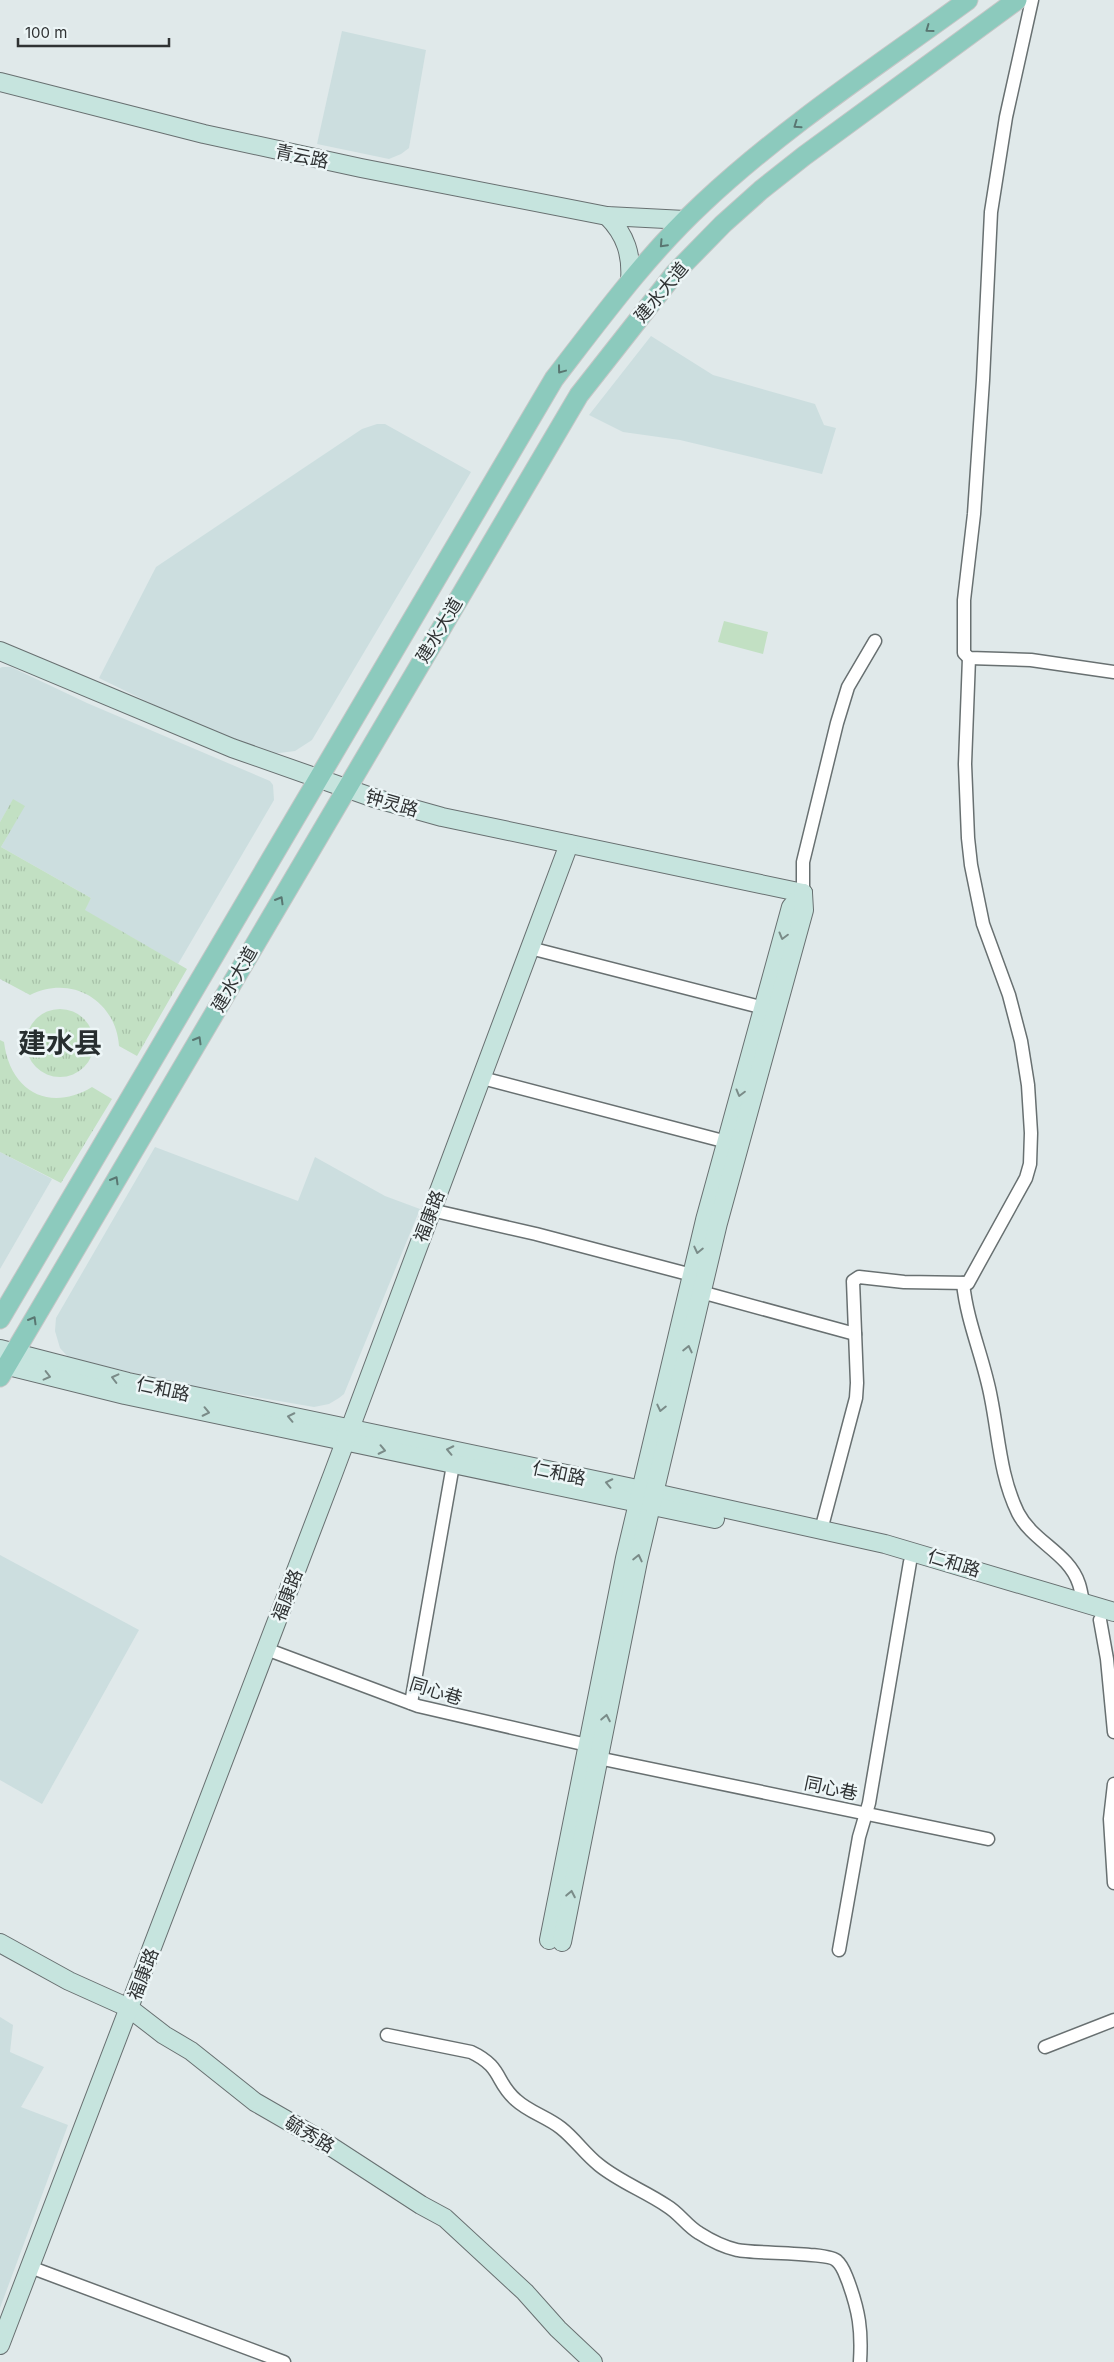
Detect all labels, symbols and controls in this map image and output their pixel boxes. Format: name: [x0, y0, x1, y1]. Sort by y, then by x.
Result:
scale bar: [18, 15, 169, 47]
text: 100 m: [25, 23, 67, 42]
one-way arrow: [925, 23, 934, 32]
one-way arrow: [794, 119, 803, 128]
street label: 青云路: [273, 140, 331, 172]
one-way arrow: [660, 238, 669, 247]
street label: 建水大道: [630, 258, 692, 326]
one-way arrow: [558, 364, 567, 374]
street label: 建水大道: [411, 594, 467, 666]
street label: 钟灵路: [363, 785, 421, 821]
one-way arrow: [274, 896, 284, 905]
one-way arrow: [779, 932, 789, 940]
street label: 建水大道: [207, 943, 261, 1015]
district label: 建水县: [18, 1026, 102, 1060]
one-way arrow: [191, 1036, 201, 1045]
one-way arrow: [736, 1089, 746, 1097]
one-way arrow: [109, 1176, 119, 1185]
street label: 福康路: [410, 1187, 448, 1245]
one-way arrow: [693, 1246, 704, 1255]
one-way arrow: [27, 1316, 37, 1325]
one-way arrow: [682, 1345, 693, 1354]
one-way arrow: [43, 1370, 52, 1381]
street label: 仁和路: [134, 1373, 192, 1405]
one-way arrow: [112, 1374, 120, 1384]
one-way arrow: [656, 1404, 667, 1413]
one-way arrow: [201, 1406, 210, 1417]
one-way arrow: [287, 1412, 296, 1422]
one-way arrow: [377, 1444, 386, 1455]
one-way arrow: [446, 1446, 455, 1456]
street label: 仁和路: [530, 1457, 588, 1489]
one-way arrow: [605, 1478, 614, 1489]
street label: 仁和路: [925, 1545, 983, 1581]
one-way arrow: [632, 1554, 643, 1563]
street label: 福康路: [268, 1566, 306, 1624]
street label: 同心巷: [407, 1673, 465, 1709]
one-way arrow: [600, 1713, 611, 1722]
street label: 同心巷: [802, 1772, 860, 1804]
one-way arrow: [565, 1890, 576, 1899]
street label: 福康路: [124, 1945, 162, 2003]
street label: 毓秀路: [281, 2111, 339, 2157]

